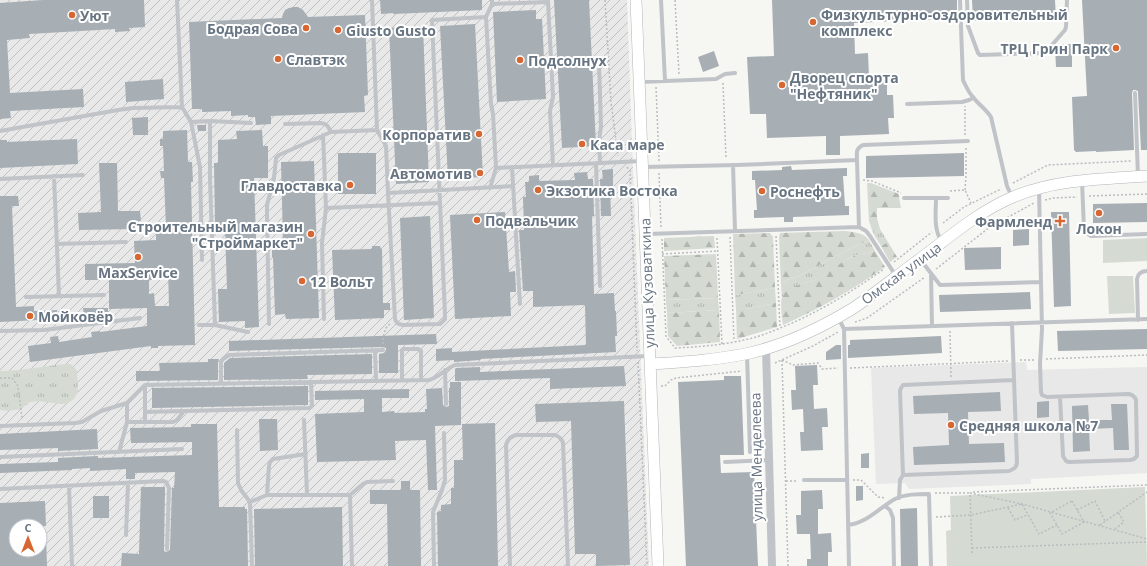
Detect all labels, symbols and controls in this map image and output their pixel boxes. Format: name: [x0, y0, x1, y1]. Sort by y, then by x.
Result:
place label: Физкультурно-оздоровительный комплекс: [821, 5, 1068, 40]
place label: Уют: [80, 6, 110, 25]
marker: Уют: [67, 10, 77, 20]
marker: Физкультурно-оздоровительный комплекс: [808, 17, 818, 27]
place label: Бодрая Сова: [207, 19, 298, 38]
place label: Giusto Gusto: [346, 21, 436, 40]
marker: Бодрая Сова: [301, 23, 311, 33]
marker: Giusto Gusto: [333, 25, 343, 35]
place label: ТРЦ Грин Парк: [1000, 39, 1108, 58]
marker: ТРЦ Грин Парк: [1111, 43, 1121, 53]
place label: Славтэк: [286, 50, 345, 69]
place label: Подсолнух: [528, 51, 608, 70]
marker: Славтэк: [273, 54, 283, 64]
marker: Подсолнух: [515, 55, 525, 65]
place label: Дворец спорта "Нефтяник": [790, 68, 899, 103]
marker: Дворец спорта "Нефтяник": [777, 80, 787, 90]
place label: Корпоратив: [382, 125, 471, 144]
marker: Корпоратив: [474, 129, 484, 139]
place label: Каса маре: [590, 135, 665, 154]
marker: Каса маре: [577, 139, 587, 149]
place label: Автомотив: [390, 164, 472, 183]
marker: Автомотив: [475, 168, 485, 178]
place label: Главдоставка: [241, 176, 342, 195]
marker: Главдоставка: [345, 180, 355, 190]
place label: Экзотика Востока: [546, 181, 678, 200]
place label: Роснефть: [770, 182, 840, 201]
marker: Экзотика Востока: [533, 185, 543, 195]
marker: Роснефть: [757, 186, 767, 196]
marker: Локон: [1094, 208, 1104, 218]
place label: Подвальчик: [485, 211, 577, 230]
place label: Фармленд: [975, 212, 1053, 231]
marker: Подвальчик: [472, 215, 482, 225]
marker: Фармленд: [1055, 216, 1065, 226]
place label: Строительный магазин "Строймаркет": [128, 217, 303, 252]
street label: улица Кузоваткина: [635, 218, 659, 348]
place label: Локон: [1076, 219, 1122, 238]
marker: Строительный магазин "Строймаркет": [306, 229, 316, 239]
street label: Омская улица: [857, 237, 945, 309]
marker: MaxService: [133, 252, 143, 262]
place label: MaxService: [98, 263, 178, 282]
place label: 12 Вольт: [310, 272, 373, 291]
marker: 12 Вольт: [297, 276, 307, 286]
place label: Мойковёр: [38, 307, 113, 326]
marker: Мойковёр: [25, 311, 35, 321]
street label: улица Менделеева: [745, 392, 767, 522]
place label: Средняя школа №7: [959, 416, 1098, 435]
marker: Средняя школа №7: [946, 420, 956, 430]
north arrow: [8, 518, 48, 558]
text: С: [24, 520, 32, 535]

